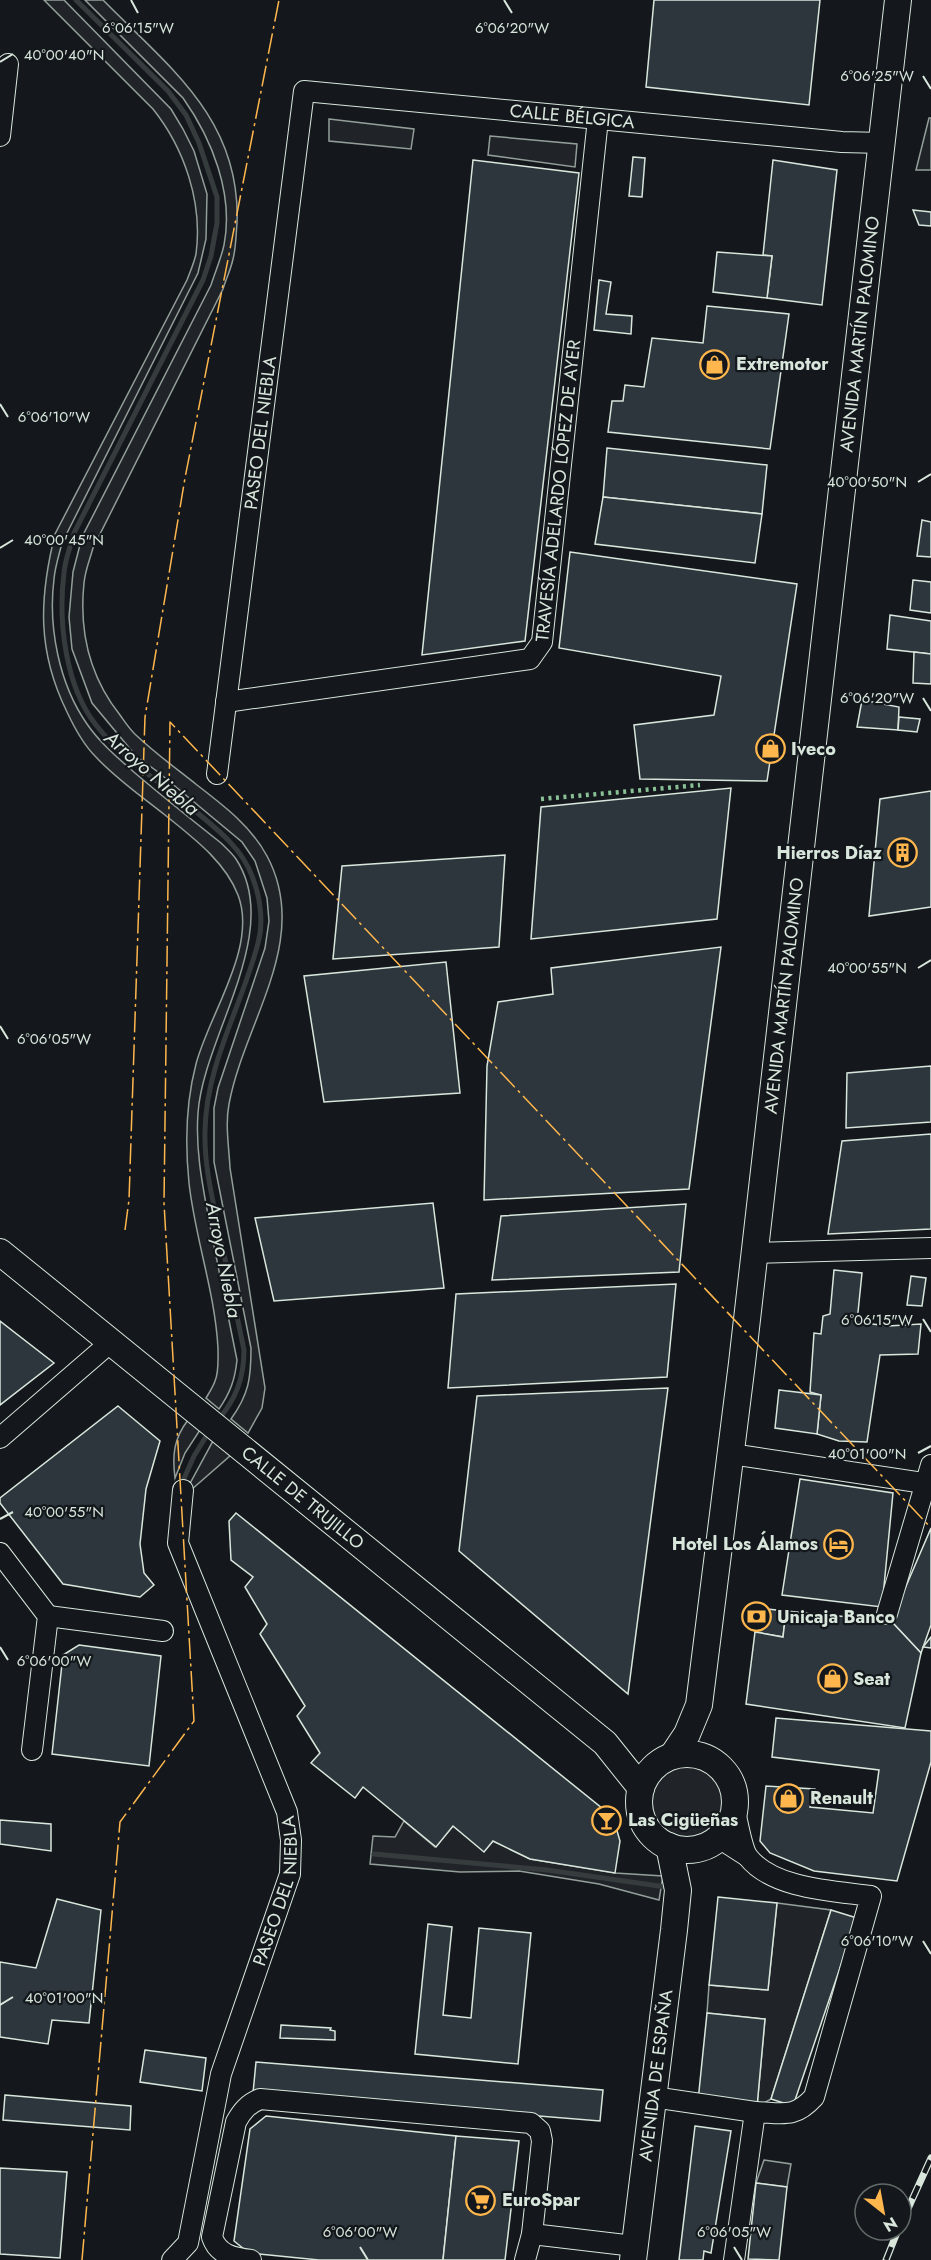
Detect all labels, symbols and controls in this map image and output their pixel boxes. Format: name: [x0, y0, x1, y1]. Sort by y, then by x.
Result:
text: 6°06'15"W: [102, 17, 174, 39]
text: 6°06'20"W: [475, 17, 549, 39]
text: 40°00'40"N: [24, 44, 104, 66]
text: 6°06'25"W: [840, 65, 914, 87]
street label: CALLE BÉLGICA: [509, 98, 636, 135]
street label: AVENIDA MARTÍN PALOMINO: [833, 215, 886, 453]
street label: TRAVESÍA ADELARDO LÓPEZ DE AYER: [529, 338, 587, 643]
shop icon: Extremotor: [699, 348, 731, 380]
place label: Extremotor: [736, 351, 829, 377]
street label: PASEO DEL NIEBLA: [238, 354, 283, 511]
text: 6°06'10"W: [18, 406, 90, 428]
text: 40°00'50"N: [827, 471, 907, 493]
text: 40°00'45"N: [24, 529, 104, 551]
text: 6°06'20"W: [840, 687, 914, 709]
water label: Arroyo Niebla: [97, 723, 206, 823]
shop icon: Iveco: [754, 733, 786, 765]
place label: Iveco: [791, 736, 836, 762]
building icon: Hierros Díaz: [887, 837, 919, 869]
place label: Hierros Díaz: [777, 840, 883, 866]
street label: AVENIDA MARTÍN PALOMINO: [758, 876, 810, 1115]
text: 40°00'55"N: [827, 957, 907, 979]
text: 6°06'05"W: [17, 1028, 91, 1050]
water label: Arroyo Niebla: [198, 1199, 249, 1321]
text: 6°06'15"W: [841, 1309, 913, 1331]
street label: CALLE DE TRUJILLO: [236, 1440, 370, 1556]
text: 40°01'00"N: [828, 1443, 906, 1465]
text: 40°00'55"N: [24, 1501, 104, 1523]
hotel icon: Hotel Los Álamos: [823, 1528, 855, 1560]
place label: Hotel Los Álamos: [672, 1530, 818, 1557]
bank icon: Unicaja Banco: [740, 1601, 772, 1633]
place label: Unicaja Banco: [777, 1604, 895, 1630]
text: 6°06'00"W: [17, 1650, 91, 1672]
shop icon: Seat: [816, 1663, 848, 1695]
place label: Seat: [853, 1666, 890, 1692]
shop icon: Renault: [773, 1782, 805, 1814]
place label: Renault: [810, 1785, 873, 1811]
bar icon: Las Cigüeñas: [591, 1804, 623, 1836]
place label: Las Cigüeñas: [628, 1807, 738, 1833]
street label: PASEO DEL NIEBLA: [246, 1814, 304, 1969]
text: 6°06'10"W: [841, 1930, 913, 1952]
text: 40°01'00"N: [25, 1987, 103, 2009]
street label: AVENIDA DE ESPAÑA: [632, 1988, 680, 2163]
north arrow: [853, 2182, 913, 2242]
supermarket icon: EuroSpar: [465, 2184, 497, 2216]
place label: EuroSpar: [502, 2187, 581, 2213]
text: N: [879, 2211, 902, 2238]
text: 6°06'00"W: [323, 2221, 397, 2243]
text: 6°06'05"W: [697, 2221, 771, 2243]

